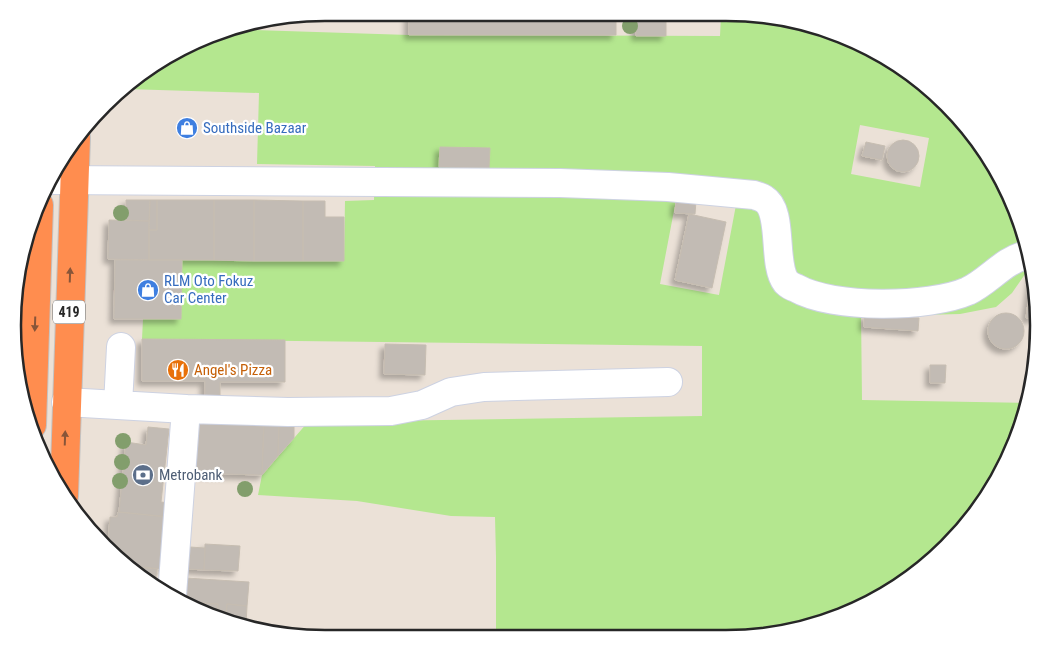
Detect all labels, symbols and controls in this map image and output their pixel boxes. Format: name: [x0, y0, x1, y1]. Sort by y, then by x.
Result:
shop icon: Southside Bazaar: [175, 116, 199, 140]
place label: Southside Bazaar: [203, 119, 307, 137]
one-way arrow: [67, 267, 75, 283]
place label: RLM Oto Fokuz Car Center: [164, 272, 253, 307]
shop icon: RLM Oto Fokuz Car Center: [136, 278, 160, 302]
road number: 419: [53, 300, 85, 324]
one-way arrow: [31, 316, 39, 332]
restaurant icon: Angel's Pizza: [166, 358, 190, 382]
place label: Angel's Pizza: [194, 361, 272, 379]
one-way arrow: [61, 430, 69, 446]
bank icon: Metrobank: [131, 463, 155, 487]
place label: Metrobank: [159, 466, 223, 484]

